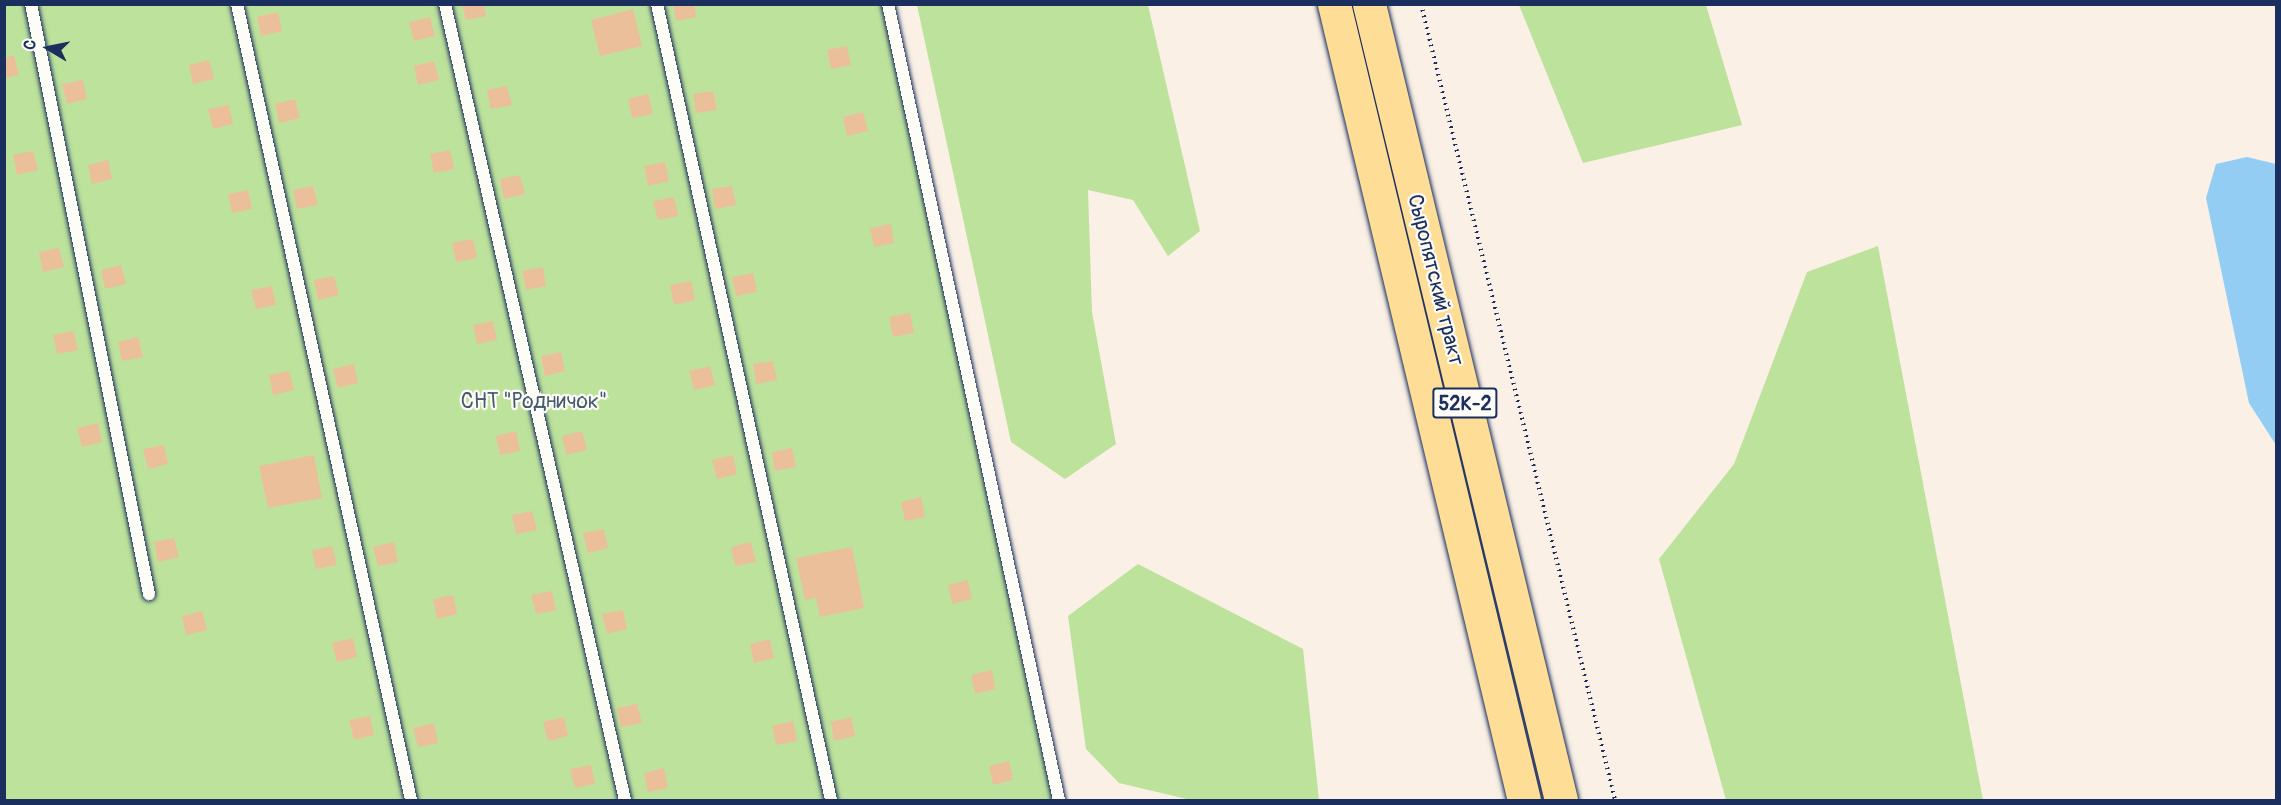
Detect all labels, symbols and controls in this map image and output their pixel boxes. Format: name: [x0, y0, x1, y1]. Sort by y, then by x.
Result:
north arrow: [18, 18, 78, 78]
text: С: [20, 38, 41, 51]
street label: Сыропятский тракт: [1402, 192, 1468, 368]
road number: 52К-2: [1432, 386, 1498, 420]
park label: СНТ "Родничок": [461, 389, 607, 415]

